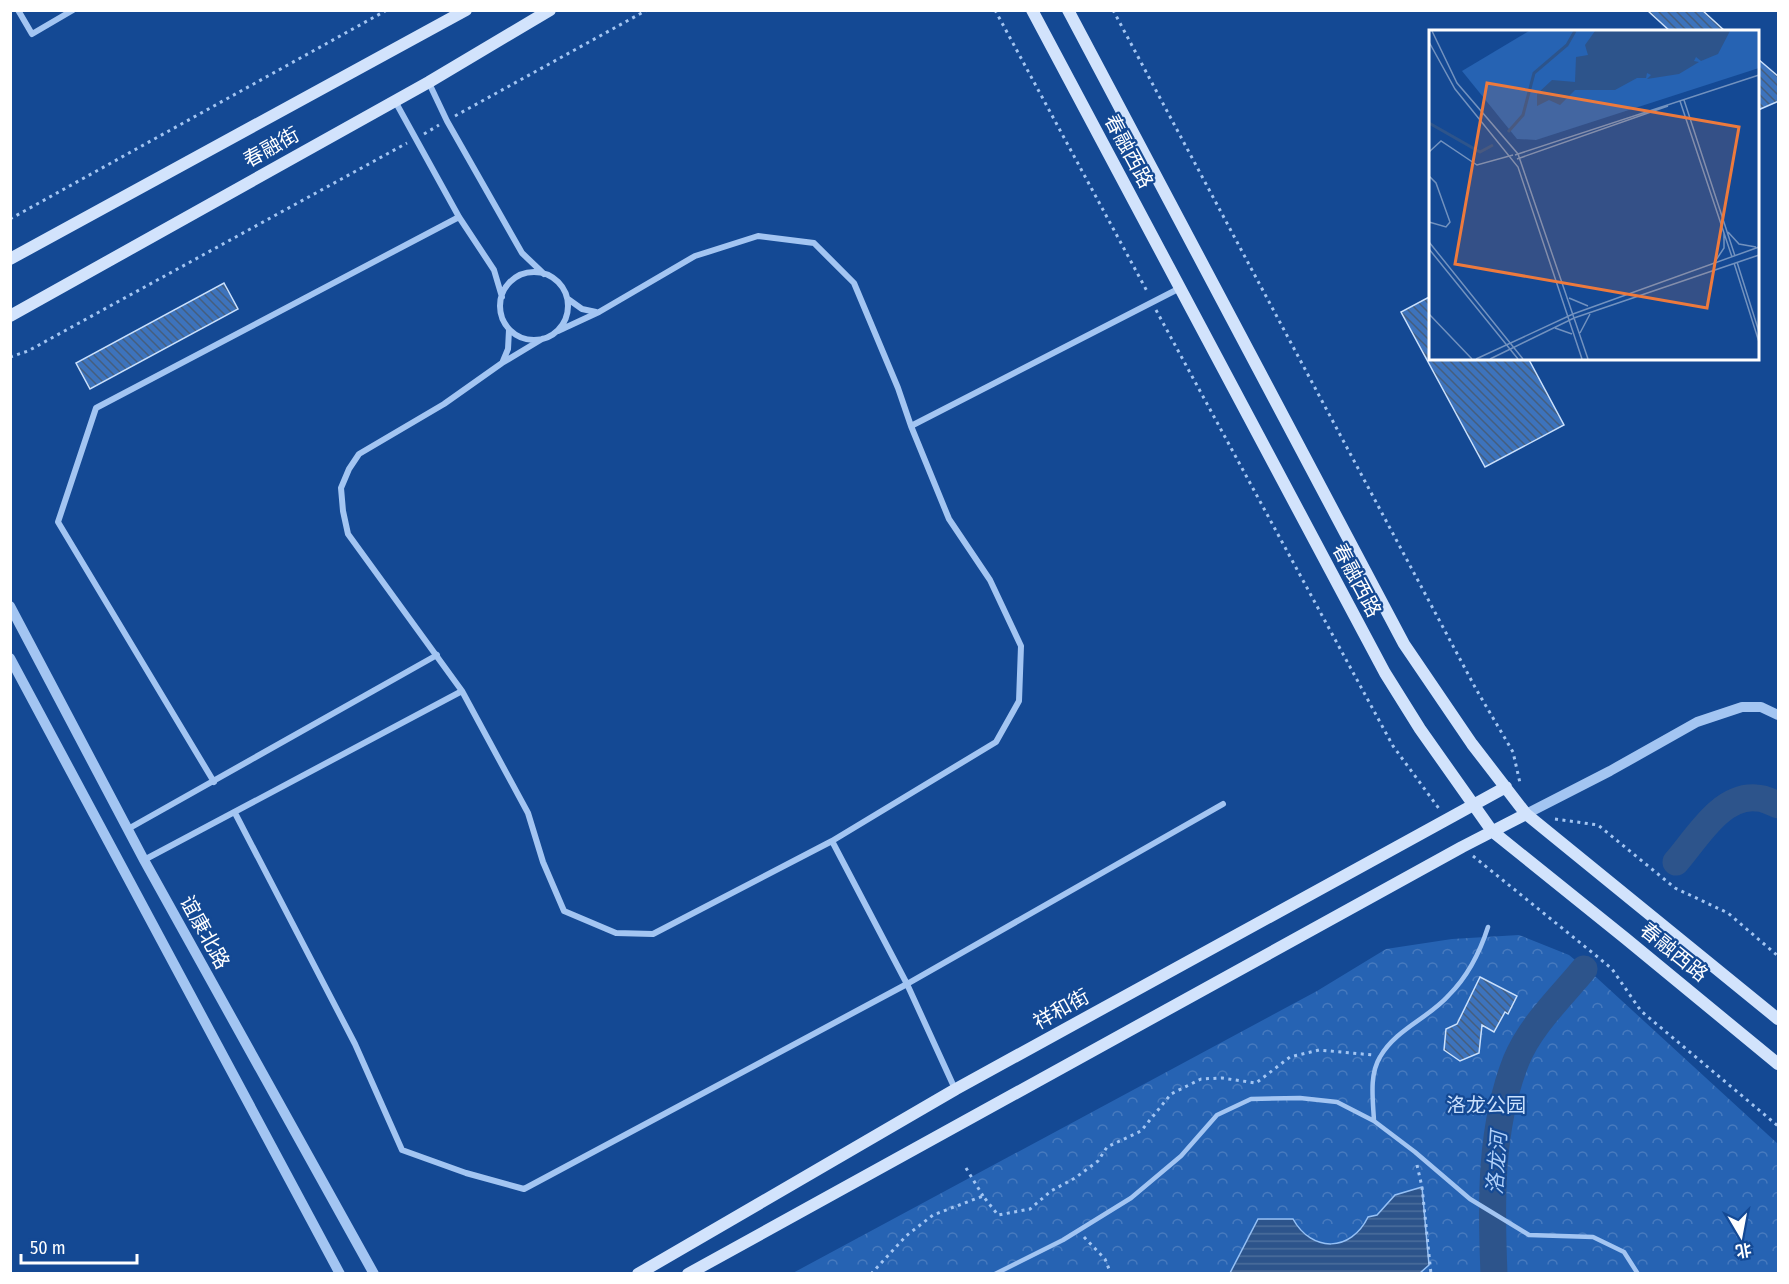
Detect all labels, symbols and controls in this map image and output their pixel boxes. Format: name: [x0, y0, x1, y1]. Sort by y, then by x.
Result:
inset map: [1429, 30, 1759, 360]
street label: 春融西路: [1100, 110, 1158, 192]
street label: 春融街: [239, 122, 303, 172]
street label: 春融西路: [1328, 539, 1386, 621]
street label: 谊康北路: [175, 891, 235, 973]
street label: 春融西路: [1635, 918, 1713, 986]
street label: 祥和街: [1029, 984, 1093, 1034]
park label: 洛龙公园: [1446, 1093, 1526, 1117]
water label: 洛龙河: [1482, 1127, 1512, 1195]
north arrow: [1711, 1206, 1771, 1266]
scale bar: [21, 1227, 136, 1265]
text: 50 m: [30, 1237, 66, 1259]
text: 北: [1734, 1240, 1753, 1261]

